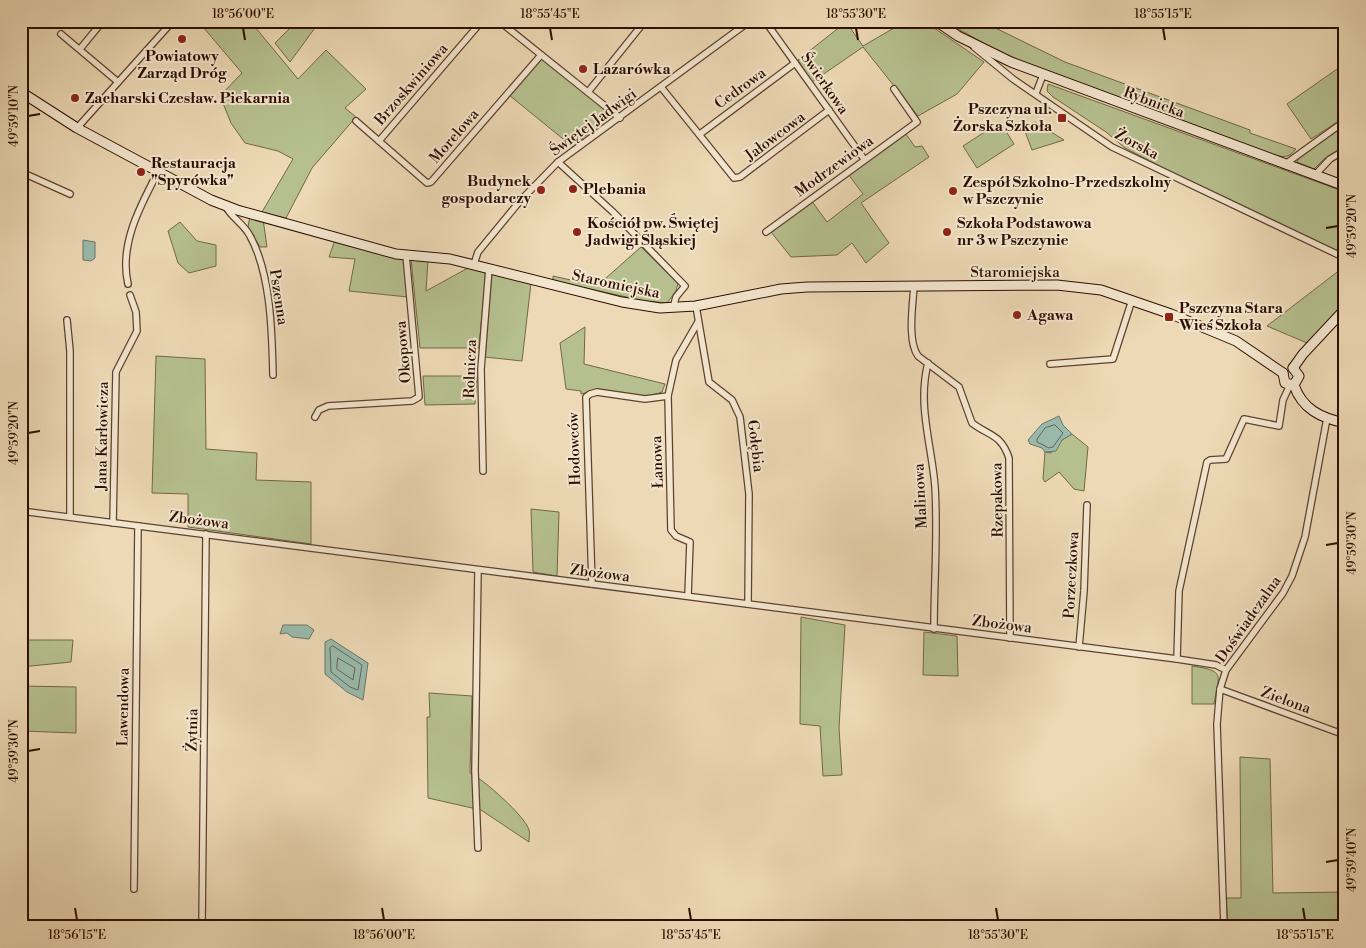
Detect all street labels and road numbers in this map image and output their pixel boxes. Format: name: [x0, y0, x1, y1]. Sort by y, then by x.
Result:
street label: Brzoskwiniowa: [370, 39, 452, 130]
street label: Świerkowa: [796, 48, 854, 118]
street label: Cedrowa: [711, 63, 770, 113]
street label: Rybnicka: [1121, 83, 1187, 122]
street label: Świętej Jadwigi: [546, 84, 640, 160]
street label: Morelowa: [425, 105, 484, 168]
street label: Jałowcowa: [741, 107, 809, 166]
street label: Żorska: [1111, 124, 1163, 164]
street label: Modrzewiowa: [791, 131, 878, 201]
street label: Staromiejska: [970, 263, 1060, 282]
street label: Staromiejska: [570, 266, 662, 303]
street label: Pszenna: [265, 268, 292, 327]
street label: Okopowa: [391, 320, 416, 384]
street label: Rolnicza: [460, 339, 481, 399]
street label: Jana Karłowicza: [92, 381, 113, 492]
street label: Hodowców: [564, 411, 585, 486]
street label: Gołębia: [743, 419, 768, 474]
street label: Łanowa: [647, 435, 668, 489]
street label: Malinowa: [909, 462, 932, 529]
street label: Rzepakowa: [987, 462, 1008, 538]
street label: Zbożowa: [168, 507, 230, 534]
street label: Porzeczkowa: [1060, 530, 1083, 619]
street label: Zbożowa: [569, 560, 631, 587]
street label: Doświadczalna: [1211, 572, 1286, 666]
street label: Zbożowa: [971, 611, 1033, 638]
street label: Lawendowa: [113, 667, 134, 747]
street label: Zielona: [1258, 683, 1314, 718]
street label: Żytnia: [182, 708, 202, 752]

